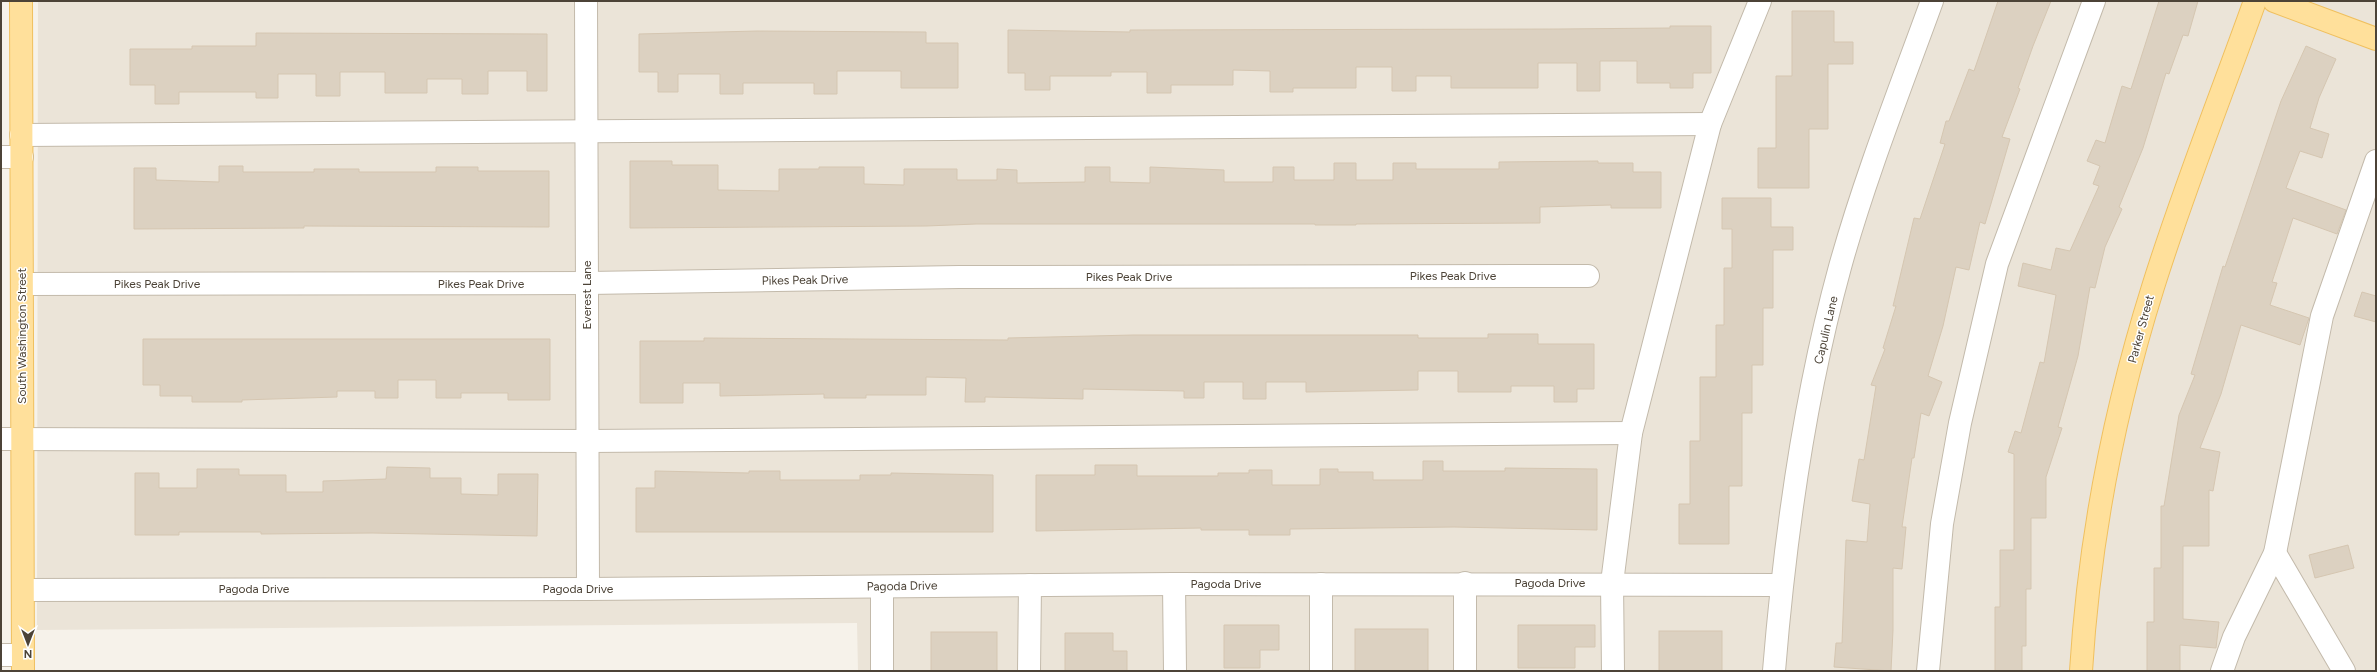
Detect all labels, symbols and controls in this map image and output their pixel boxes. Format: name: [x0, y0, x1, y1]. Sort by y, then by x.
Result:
street label: Everest Lane: [580, 260, 594, 330]
street label: South Washington Street: [15, 268, 29, 404]
street label: Pikes Peak Drive: [1410, 269, 1497, 283]
street label: Pikes Peak Drive: [1086, 270, 1173, 284]
street label: Pikes Peak Drive: [762, 272, 849, 288]
street label: Pikes Peak Drive: [114, 277, 201, 291]
street label: Pikes Peak Drive: [438, 277, 525, 291]
street label: Parker Street: [2125, 293, 2157, 365]
street label: Capulin Lane: [1811, 294, 1841, 365]
street label: Pagoda Drive: [1515, 576, 1586, 590]
street label: Pagoda Drive: [1191, 577, 1262, 591]
street label: Pagoda Drive: [866, 578, 938, 594]
street label: Pagoda Drive: [219, 582, 290, 596]
street label: Pagoda Drive: [543, 582, 614, 596]
north arrow: [8, 624, 48, 664]
text: N: [24, 647, 32, 660]

